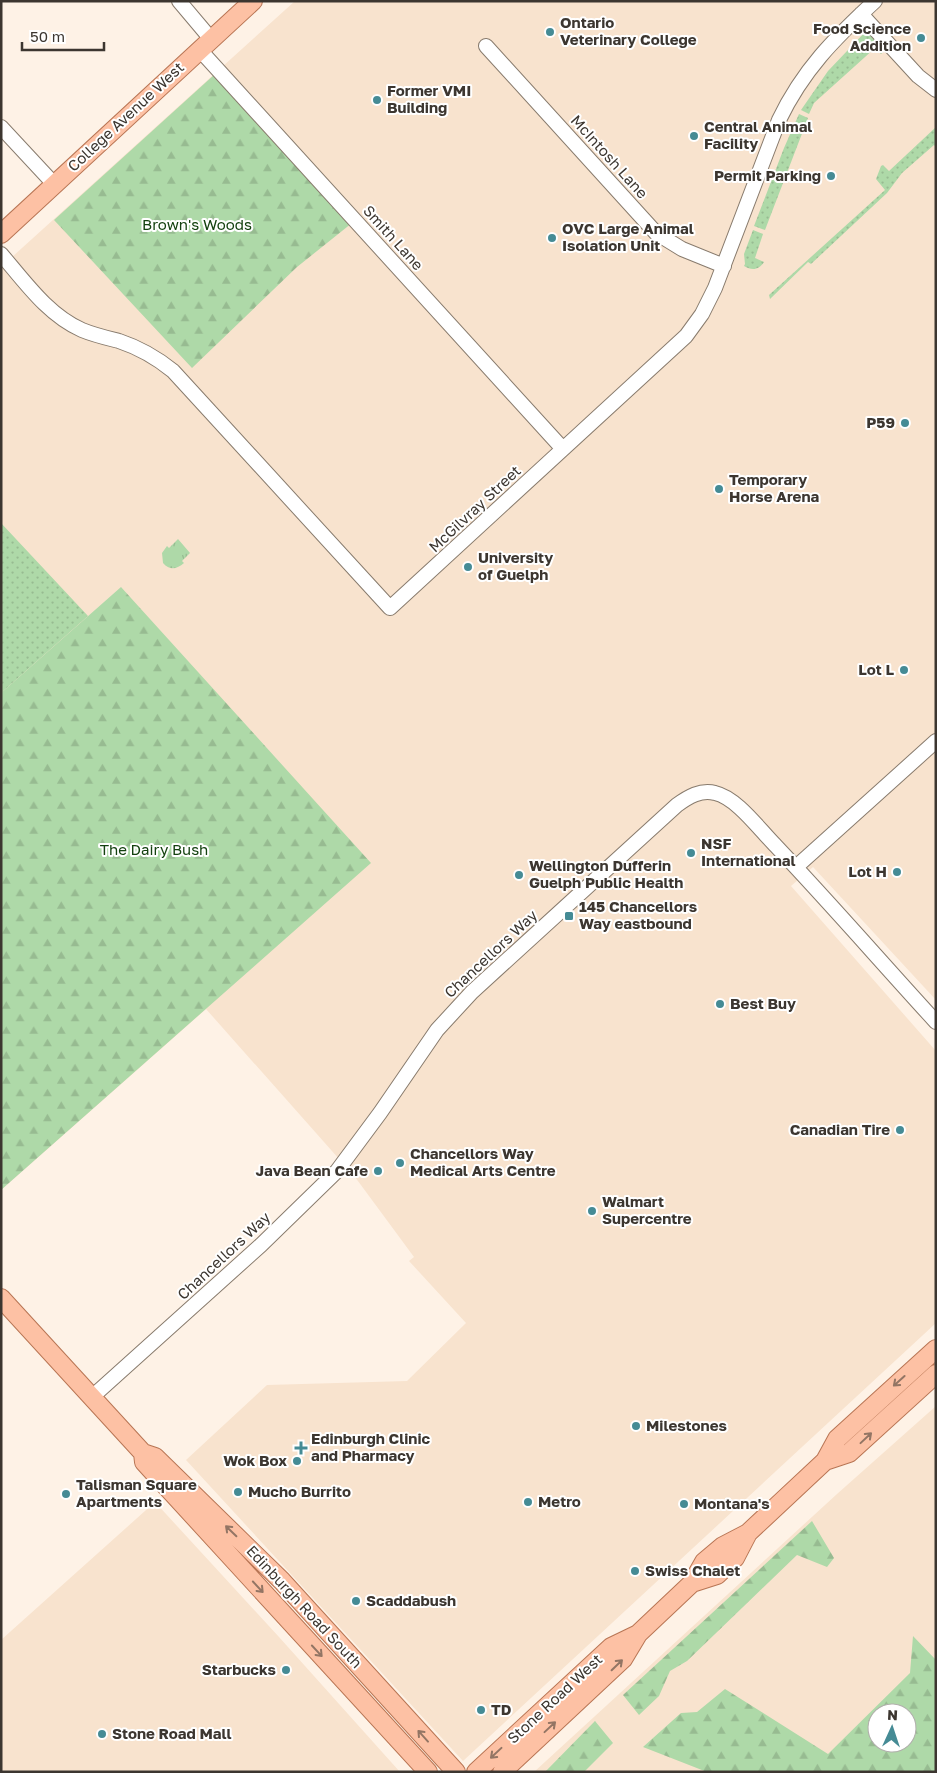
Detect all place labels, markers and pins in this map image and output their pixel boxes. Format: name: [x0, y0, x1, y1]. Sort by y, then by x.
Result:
place label: Ontario Veterinary College: [560, 13, 697, 48]
place label: Food Science Addition: [813, 19, 911, 54]
marker: Ontario Veterinary College: [544, 26, 556, 38]
marker: Food Science Addition: [915, 32, 927, 44]
place label: Former VMI Building: [387, 81, 471, 116]
marker: Former VMI Building: [371, 94, 383, 106]
place label: Central Animal Facility: [704, 117, 812, 152]
marker: Central Animal Facility: [688, 130, 700, 142]
place label: Permit Parking: [714, 166, 821, 184]
marker: Permit Parking: [825, 170, 837, 182]
place label: OVC Large Animal Isolation Unit: [562, 219, 694, 254]
marker: OVC Large Animal Isolation Unit: [546, 232, 558, 244]
place label: P59: [866, 413, 895, 431]
marker: P59: [899, 417, 911, 429]
place label: Temporary Horse Arena: [729, 470, 819, 505]
marker: Temporary Horse Arena: [713, 483, 725, 495]
place label: University of Guelph: [478, 548, 553, 583]
marker: University of Guelph: [462, 561, 474, 573]
place label: Lot L: [858, 660, 894, 678]
marker: Lot L: [898, 664, 910, 676]
place label: NSF International: [701, 834, 796, 869]
marker: NSF International: [685, 847, 697, 859]
place label: Wellington Dufferin Guelph Public Health: [529, 856, 683, 891]
place label: Lot H: [848, 862, 887, 880]
marker: Lot H: [891, 866, 903, 878]
marker: Wellington Dufferin Guelph Public Health: [513, 869, 525, 881]
place label: 145 Chancellors Way eastbound: [579, 897, 697, 932]
marker: 145 Chancellors Way eastbound: [563, 910, 575, 922]
place label: Best Buy: [730, 994, 796, 1012]
marker: Best Buy: [714, 998, 726, 1010]
place label: Canadian Tire: [790, 1120, 890, 1138]
marker: Canadian Tire: [894, 1124, 906, 1136]
place label: Chancellors Way Medical Arts Centre: [410, 1144, 556, 1179]
marker: Chancellors Way Medical Arts Centre: [394, 1157, 406, 1169]
place label: Java Bean Cafe: [256, 1161, 368, 1179]
marker: Java Bean Cafe: [372, 1165, 384, 1177]
place label: Walmart Supercentre: [602, 1192, 692, 1227]
marker: Walmart Supercentre: [586, 1205, 598, 1217]
place label: Milestones: [646, 1416, 727, 1434]
marker: Milestones: [630, 1420, 642, 1432]
place label: Edinburgh Clinic and Pharmacy: [311, 1429, 430, 1464]
marker: Edinburgh Clinic and Pharmacy: [295, 1442, 307, 1454]
place label: Wok Box: [223, 1451, 287, 1469]
marker: Wok Box: [291, 1455, 303, 1467]
place label: Talisman Square Apartments: [76, 1475, 197, 1510]
place label: Mucho Burrito: [248, 1482, 351, 1500]
marker: Mucho Burrito: [232, 1486, 244, 1498]
marker: Talisman Square Apartments: [60, 1488, 72, 1500]
place label: Metro: [538, 1492, 581, 1510]
place label: Montana's: [694, 1494, 770, 1512]
marker: Metro: [522, 1496, 534, 1508]
marker: Montana's: [678, 1498, 690, 1510]
place label: Swiss Chalet: [645, 1561, 740, 1579]
marker: Swiss Chalet: [629, 1565, 641, 1577]
place label: Scaddabush: [366, 1591, 456, 1609]
marker: Scaddabush: [350, 1595, 362, 1607]
place label: Starbucks: [202, 1660, 276, 1678]
marker: Starbucks: [280, 1664, 292, 1676]
place label: TD: [491, 1700, 512, 1718]
marker: TD: [475, 1704, 487, 1716]
place label: Stone Road Mall: [112, 1724, 232, 1742]
marker: Stone Road Mall: [96, 1728, 108, 1740]

